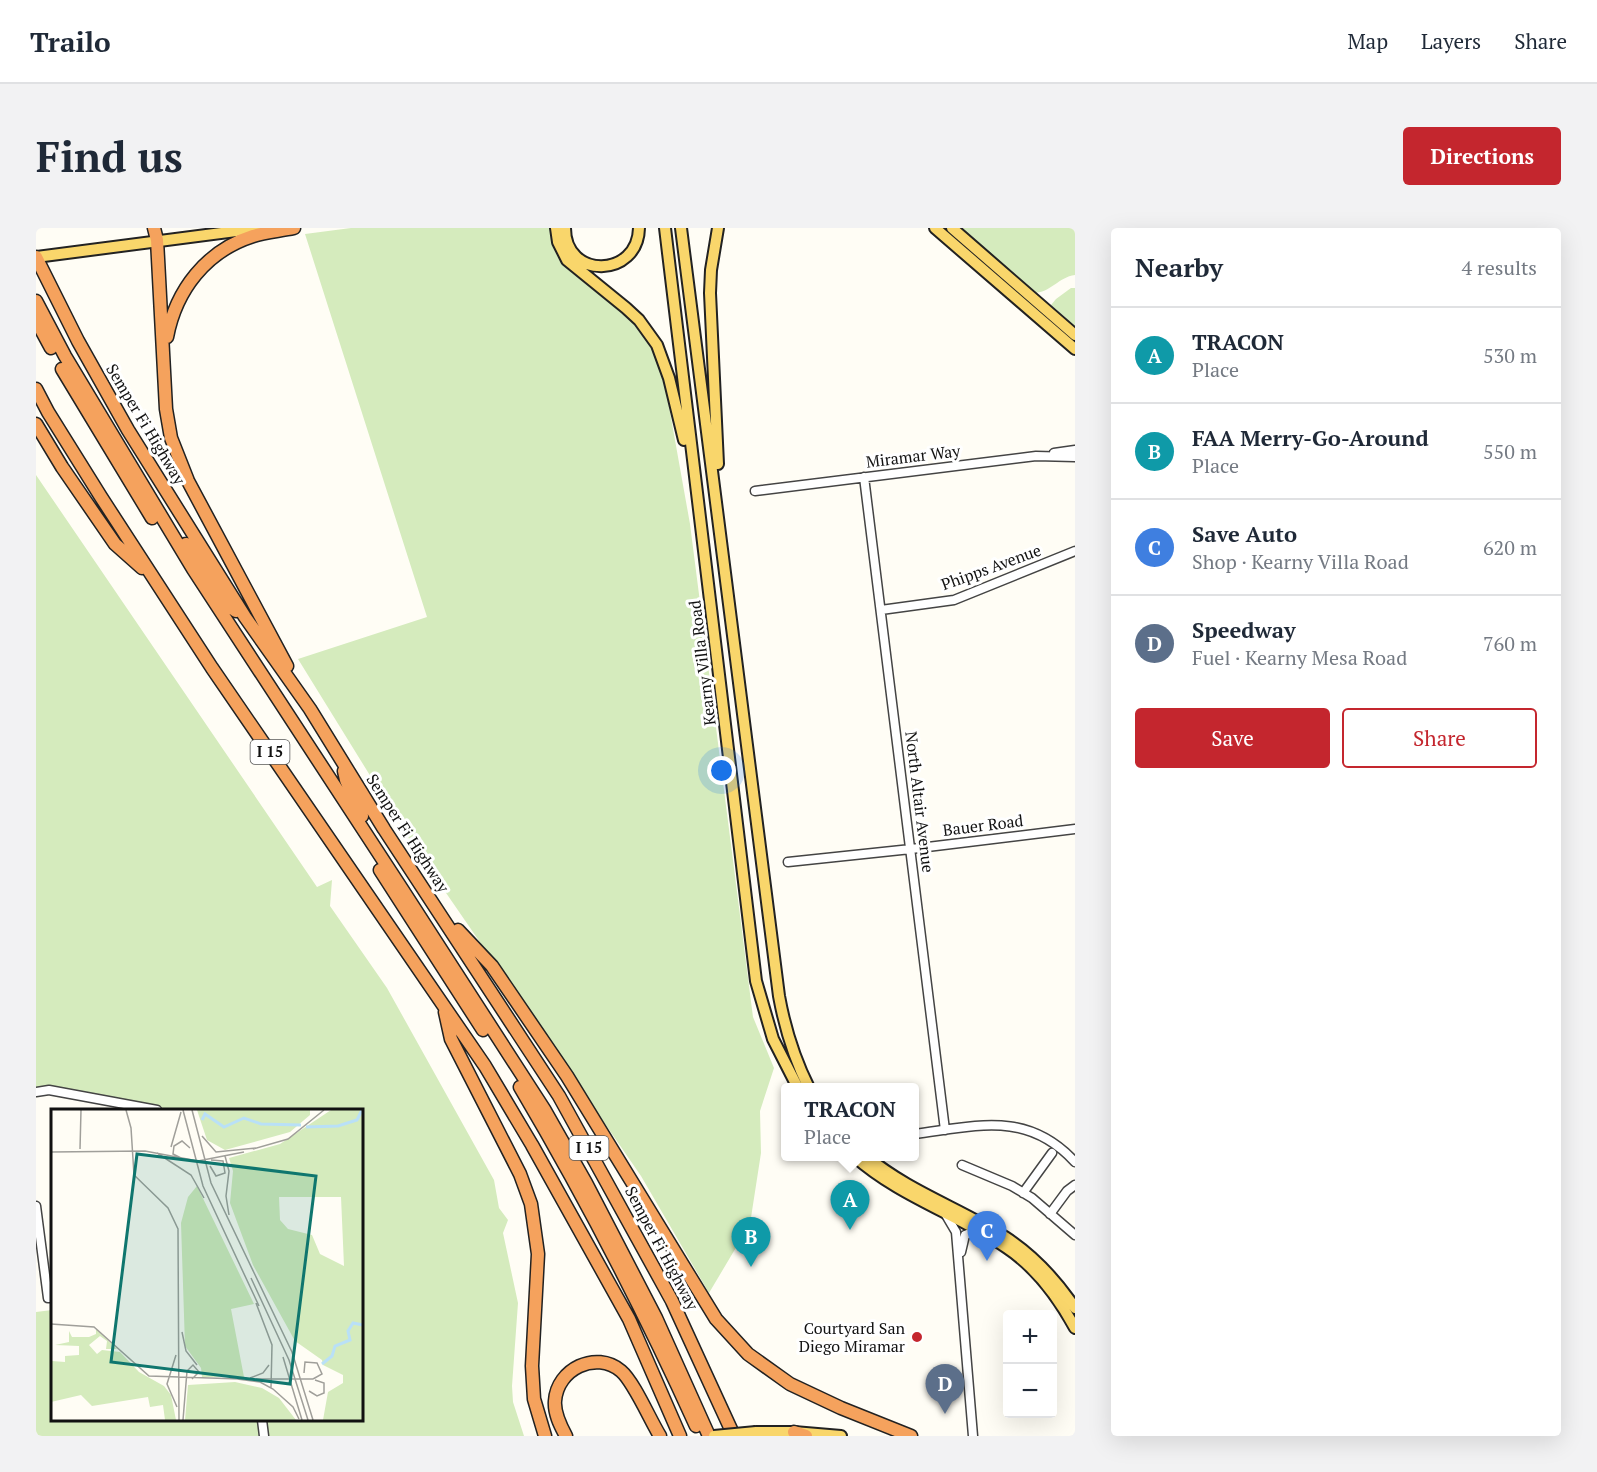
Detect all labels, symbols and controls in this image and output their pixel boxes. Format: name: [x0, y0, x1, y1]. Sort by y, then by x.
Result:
text: Trailo: [30, 23, 111, 60]
text: Map: [1347, 27, 1388, 55]
text: Layers: [1421, 27, 1481, 55]
text: Share: [1514, 27, 1567, 55]
button: Directions: [1403, 127, 1561, 185]
text: Find us: [36, 128, 183, 184]
text: Nearby: [1135, 250, 1223, 284]
text: 4 results: [1462, 254, 1537, 281]
text: TRACON: [1192, 327, 1284, 356]
text: A: [1147, 342, 1162, 369]
text: 530 m: [1483, 342, 1537, 369]
text: Place: [1192, 356, 1239, 383]
street label: Semper Fi Highway: [101, 360, 191, 489]
text: FAA Merry-Go-Around: [1192, 423, 1429, 452]
text: B: [1148, 438, 1161, 465]
text: 550 m: [1483, 438, 1537, 465]
street label: Miramar Way: [865, 439, 962, 473]
text: Place: [1192, 452, 1239, 479]
text: Save Auto: [1192, 519, 1297, 548]
text: C: [1148, 534, 1161, 561]
text: 620 m: [1483, 534, 1537, 561]
street label: Phipps Avenue: [938, 539, 1044, 595]
text: Shop · Kearny Villa Road: [1192, 548, 1409, 575]
street label: Kearny Villa Road: [683, 599, 721, 727]
text: Speedway: [1192, 615, 1296, 644]
text: D: [1147, 630, 1162, 657]
text: 760 m: [1483, 630, 1537, 657]
text: Fuel · Kearny Mesa Road: [1192, 644, 1407, 671]
button: Save: [1135, 708, 1330, 768]
button: Share: [1342, 708, 1537, 768]
street label: North Altair Avenue: [900, 730, 940, 874]
road number: I 15: [250, 740, 290, 764]
your location: [707, 756, 736, 785]
street label: Semper Fi Highway: [361, 770, 455, 897]
street label: Bauer Road: [942, 809, 1025, 841]
popup: [781, 1083, 919, 1161]
text: TRACON: [804, 1094, 896, 1123]
inset map: [51, 1109, 363, 1421]
text: Place: [804, 1123, 851, 1150]
road number: I 15: [570, 1136, 608, 1160]
pin: A: [830, 1180, 870, 1230]
street label: Semper Fi Highway: [620, 1182, 704, 1314]
pin: C: [968, 1212, 1006, 1261]
pin: B: [732, 1218, 770, 1267]
map controls: [1003, 1310, 1057, 1418]
button: +: [1003, 1310, 1057, 1364]
place label: Courtyard San Diego Miramar: [799, 1317, 906, 1357]
marker: Courtyard San Diego Miramar: [910, 1330, 924, 1344]
pin: D: [926, 1364, 964, 1414]
button: −: [1003, 1364, 1057, 1418]

